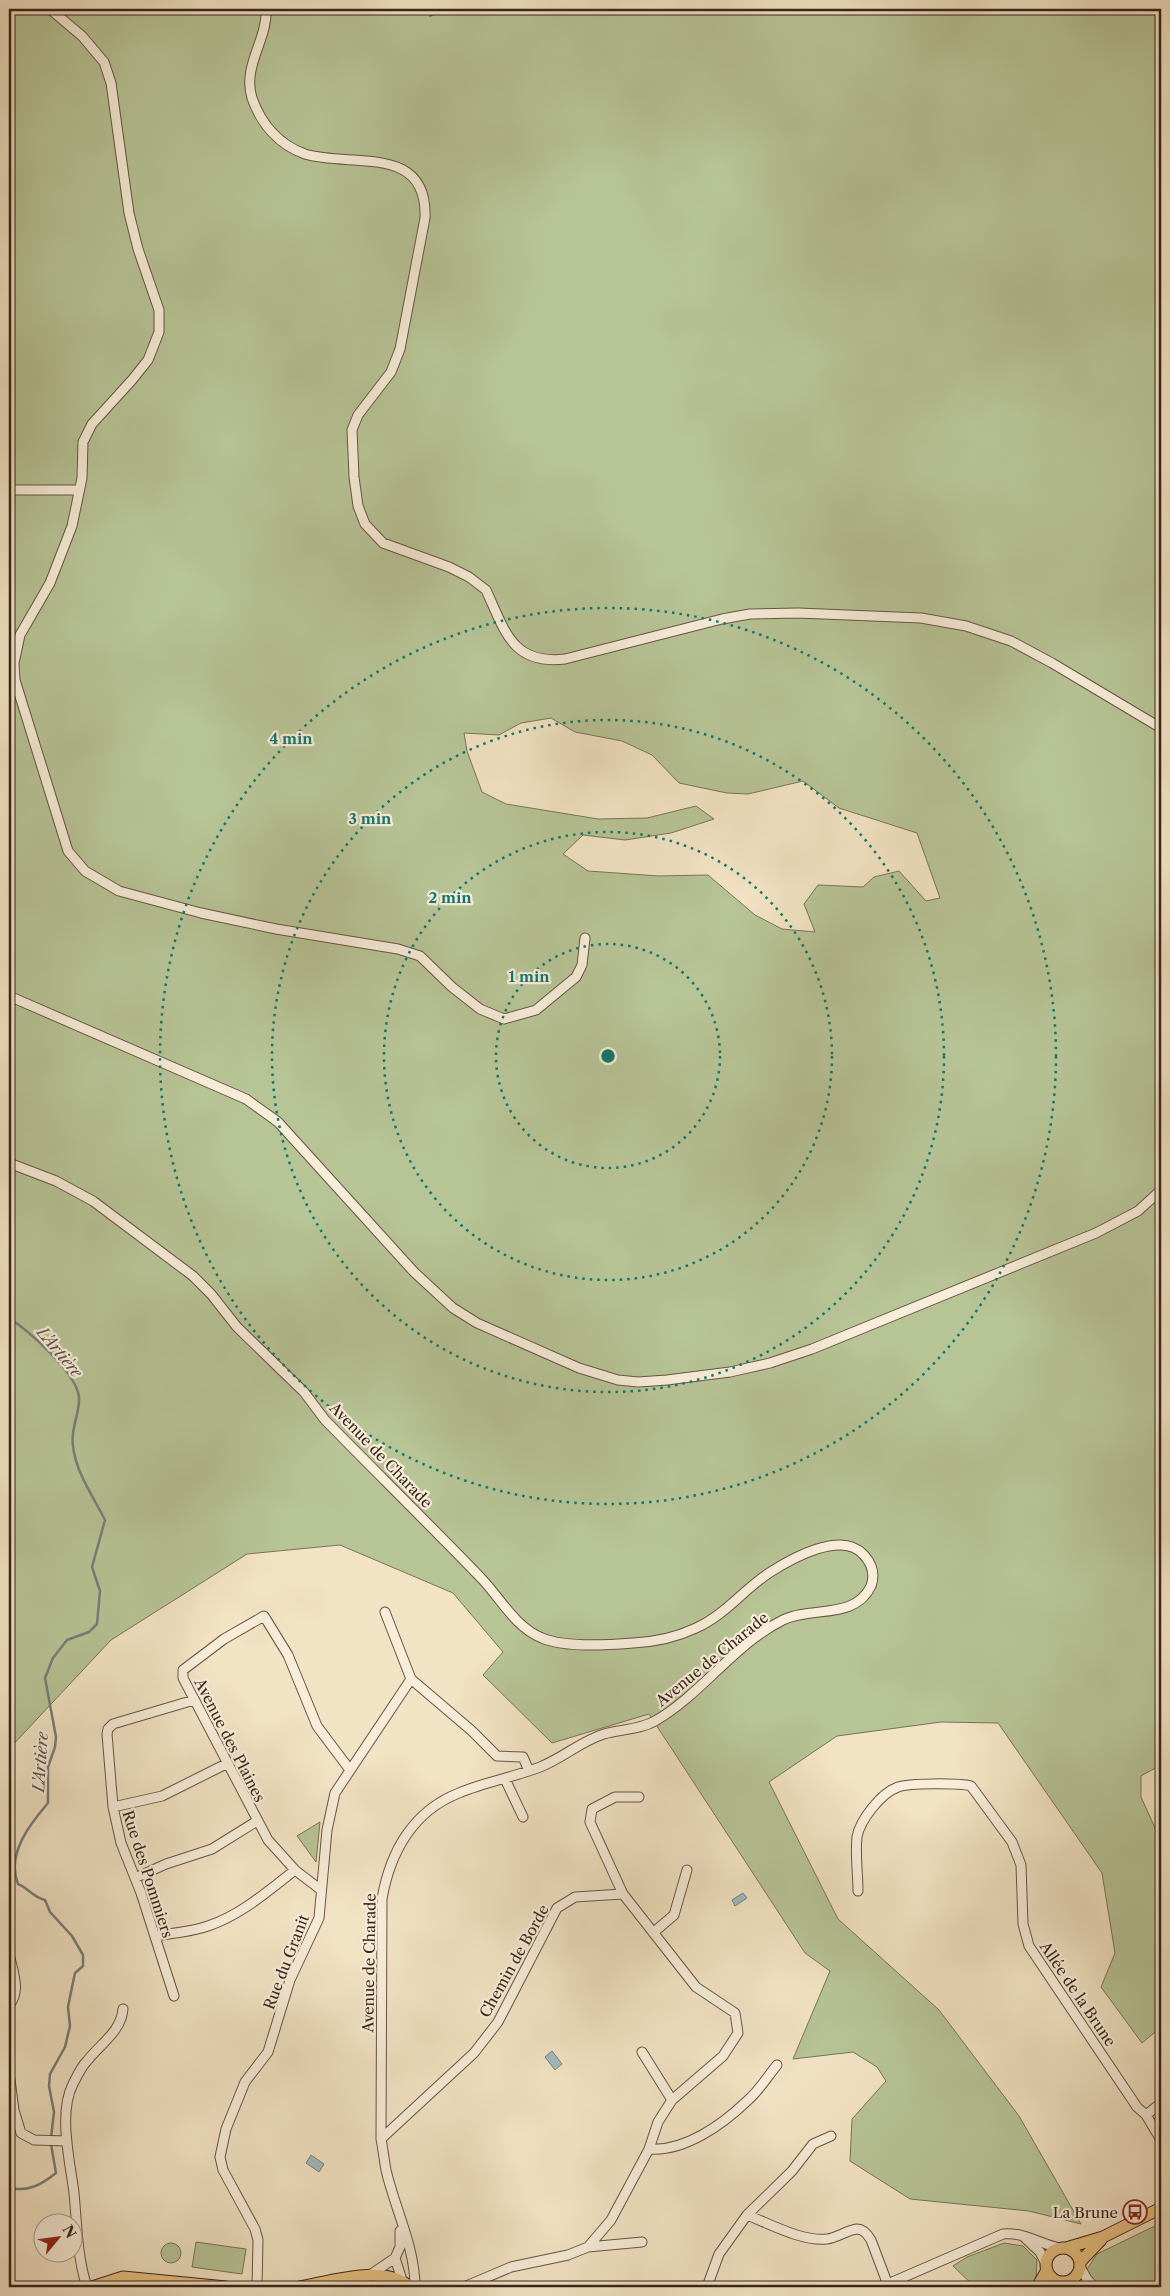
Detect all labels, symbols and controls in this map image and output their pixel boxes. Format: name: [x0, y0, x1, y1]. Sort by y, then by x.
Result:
text: 4 min: [269, 729, 313, 748]
text: 3 min: [349, 809, 392, 828]
text: 2 min: [428, 888, 472, 907]
text: 1 min: [508, 967, 550, 986]
centre of rings: [599, 1047, 617, 1065]
water label: L'Artière: [32, 1321, 88, 1382]
street label: Avenue de Charade: [325, 1398, 436, 1512]
street label: Avenue de Charade: [651, 1608, 772, 1711]
street label: Avenue des Plaines: [190, 1674, 269, 1805]
water label: L'Artière: [28, 1730, 52, 1795]
street label: Rue des Pommiers: [118, 1808, 178, 1940]
street label: Avenue de Charade: [358, 1893, 380, 2034]
street label: Chemin de Borde: [475, 1901, 553, 2021]
street label: Rue du Granit: [259, 1911, 313, 2012]
street label: Allée de la Brune: [1035, 1937, 1120, 2050]
bus stop icon: La Brune: [1122, 2199, 1148, 2225]
place label: La Brune: [1053, 2203, 1118, 2222]
north arrow: [32, 2214, 82, 2264]
text: N: [59, 2222, 80, 2241]

